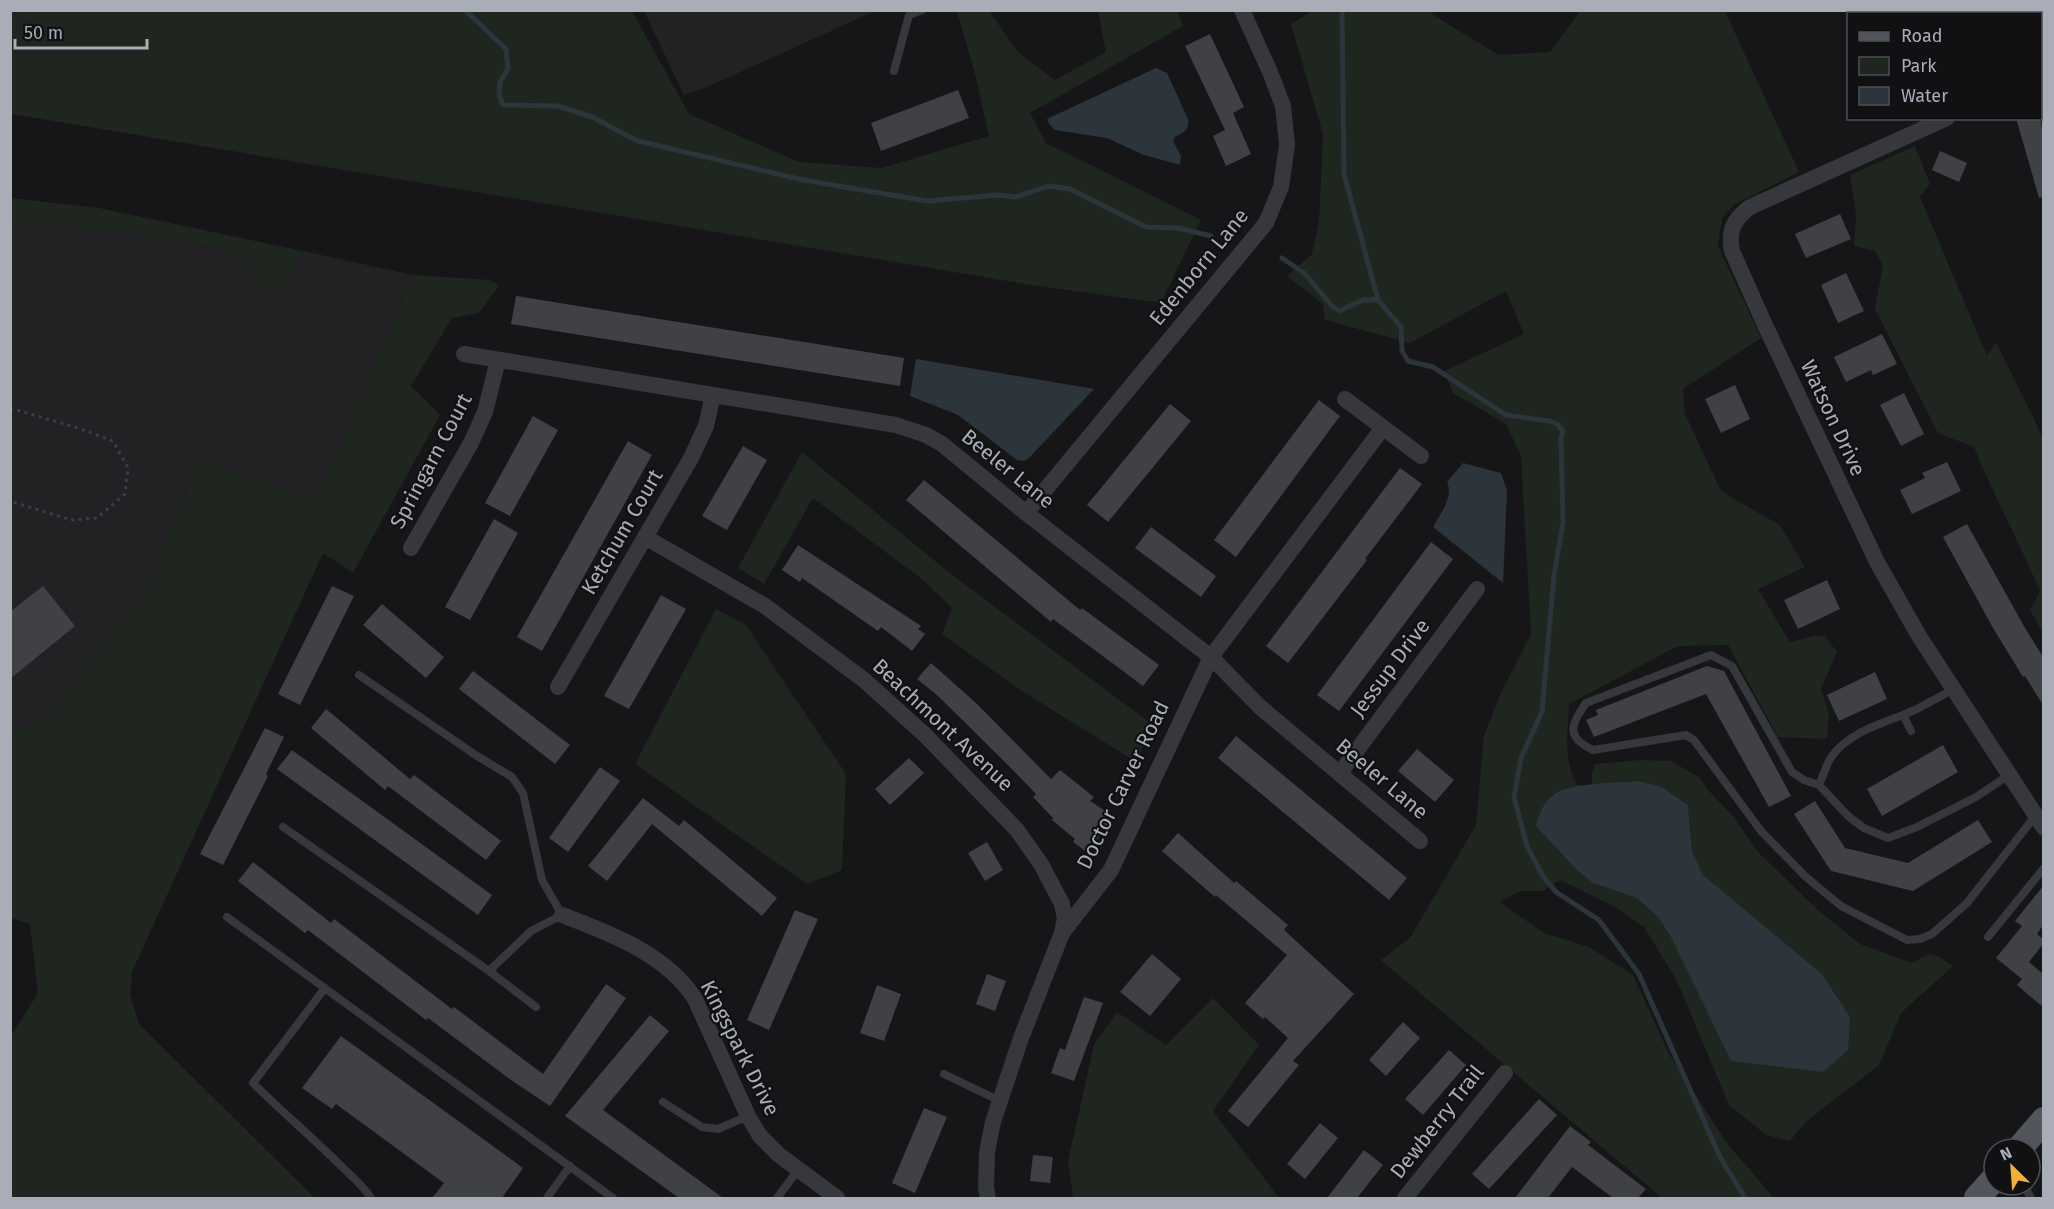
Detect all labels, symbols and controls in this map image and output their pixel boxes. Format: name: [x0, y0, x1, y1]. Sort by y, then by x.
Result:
scale bar: [15, 12, 147, 50]
legend: [1847, 12, 2042, 120]
text: 50 m: [24, 22, 63, 44]
text: Road: [1901, 25, 1943, 47]
text: Park: [1901, 55, 1937, 77]
text: Water: [1901, 85, 1948, 107]
street label: Edenborn Lane: [1144, 203, 1254, 331]
street label: Watson Drive: [1795, 356, 1871, 480]
street label: Springarn Court: [384, 388, 478, 533]
street label: Beeler Lane: [956, 424, 1060, 514]
street label: Ketchum Court: [576, 464, 669, 599]
street label: Jessup Drive: [1344, 614, 1436, 722]
street label: Beachmont Avenue: [867, 653, 1019, 797]
street label: Doctor Carver Road: [1071, 697, 1175, 873]
street label: Beeler Lane: [1331, 733, 1433, 825]
street label: Kingspark Drive: [695, 976, 785, 1120]
street label: Dewberry Trail: [1385, 1060, 1489, 1184]
north arrow: [1982, 1137, 2042, 1197]
text: N: [1997, 1143, 2015, 1165]

